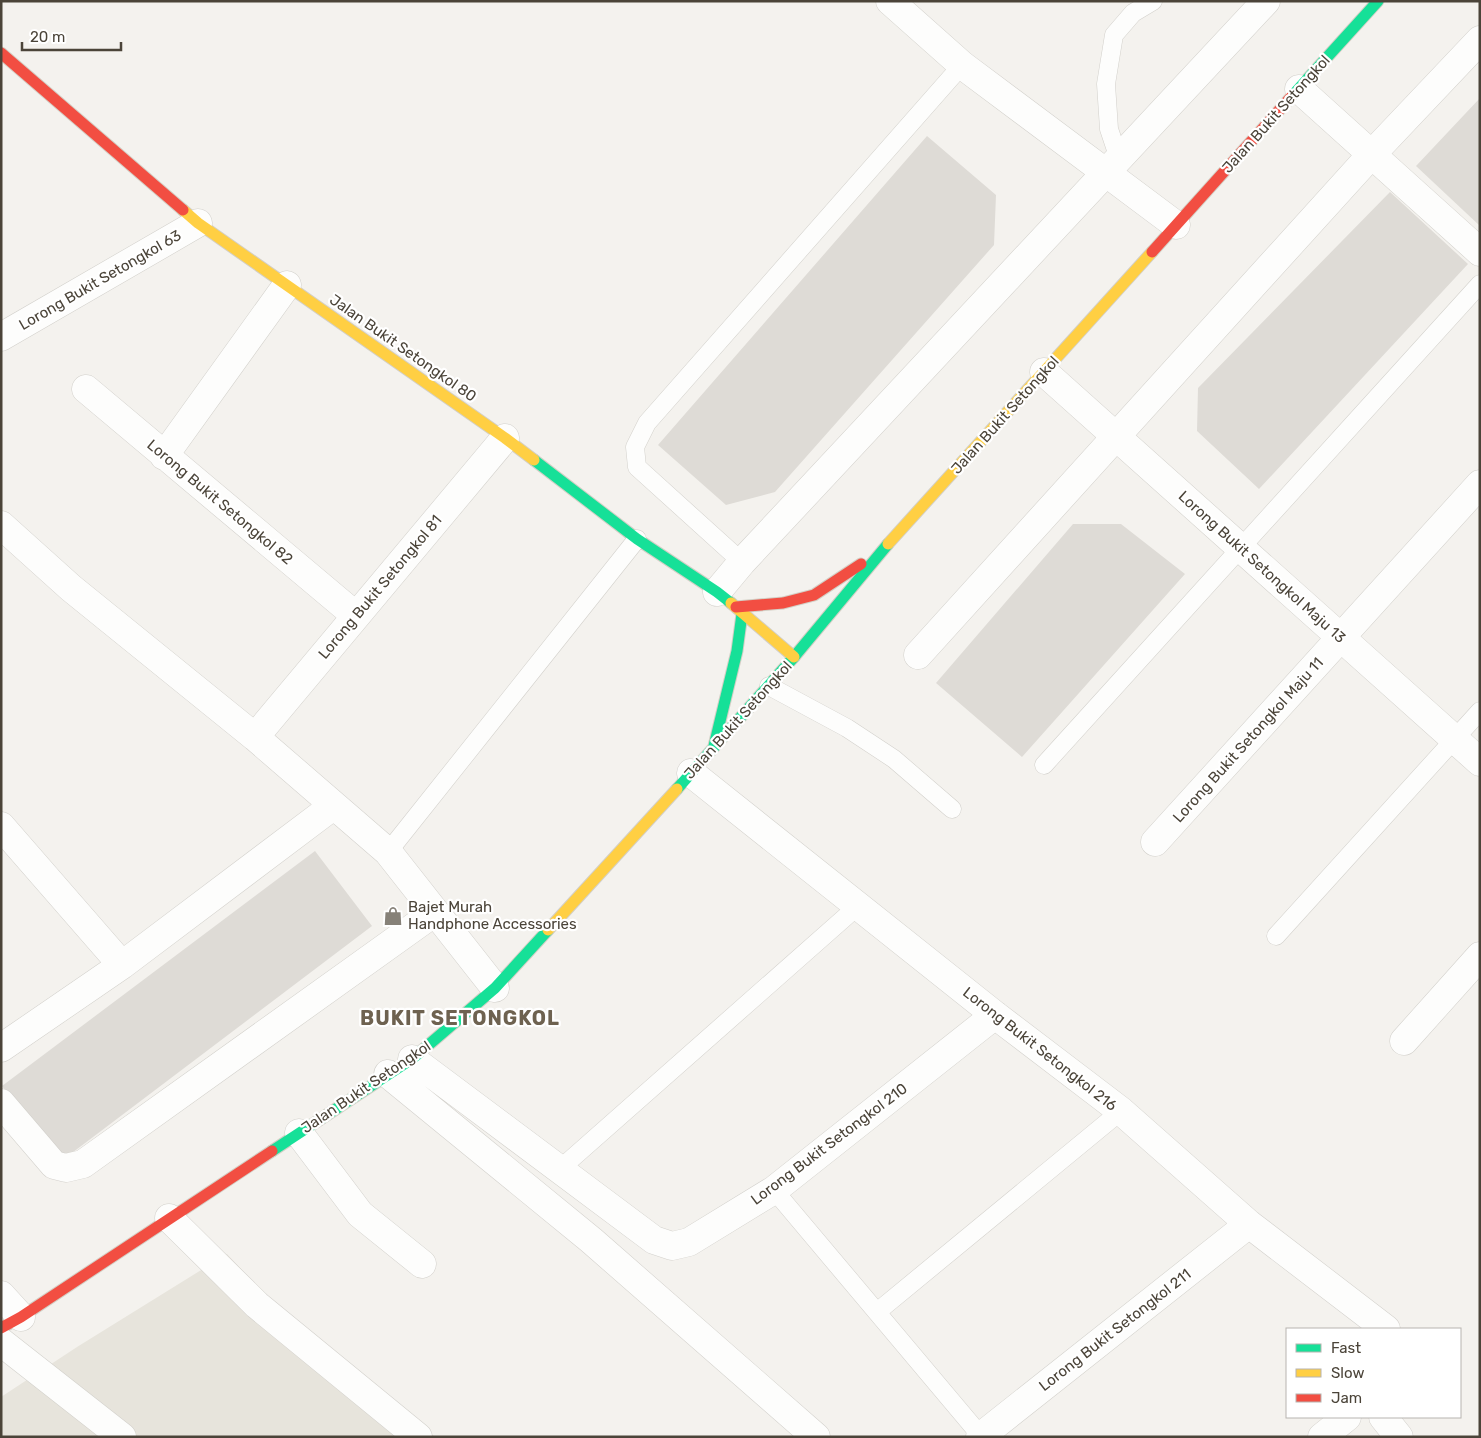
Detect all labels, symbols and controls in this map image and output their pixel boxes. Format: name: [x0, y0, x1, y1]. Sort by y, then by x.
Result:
scale bar: [22, 20, 121, 52]
text: 20 m: [30, 28, 65, 46]
street label: Jalan Bukit Setongkol: [1218, 51, 1334, 177]
street label: Lorong Bukit Setongkol 63: [16, 226, 184, 334]
street label: Jalan Bukit Setongkol 80: [326, 290, 480, 406]
street label: Jalan Bukit Setongkol: [947, 352, 1063, 478]
street label: Lorong Bukit Setongkol 82: [144, 436, 297, 568]
street label: Lorong Bukit Setongkol Maju 13: [1175, 487, 1349, 647]
street label: Lorong Bukit Setongkol 81: [315, 511, 445, 663]
street label: Lorong Bukit Setongkol Maju 11: [1169, 654, 1327, 826]
street label: Jalan Bukit Setongkol: [680, 657, 796, 783]
place label: Bajet Murah Handphone Accessories: [408, 898, 577, 933]
shop icon: Bajet Murah Handphone Accessories: [382, 905, 404, 927]
street label: Lorong Bukit Setongkol 216: [959, 983, 1121, 1115]
district label: BUKIT SETONGKOL: [360, 1006, 560, 1030]
street label: Jalan Bukit Setongkol: [298, 1037, 434, 1137]
street label: Lorong Bukit Setongkol 210: [747, 1079, 911, 1209]
street label: Lorong Bukit Setongkol 211: [1035, 1265, 1195, 1395]
legend: [1286, 1328, 1461, 1418]
text: Fast: [1331, 1339, 1361, 1357]
text: Slow: [1331, 1364, 1364, 1382]
text: Jam: [1331, 1389, 1362, 1407]

